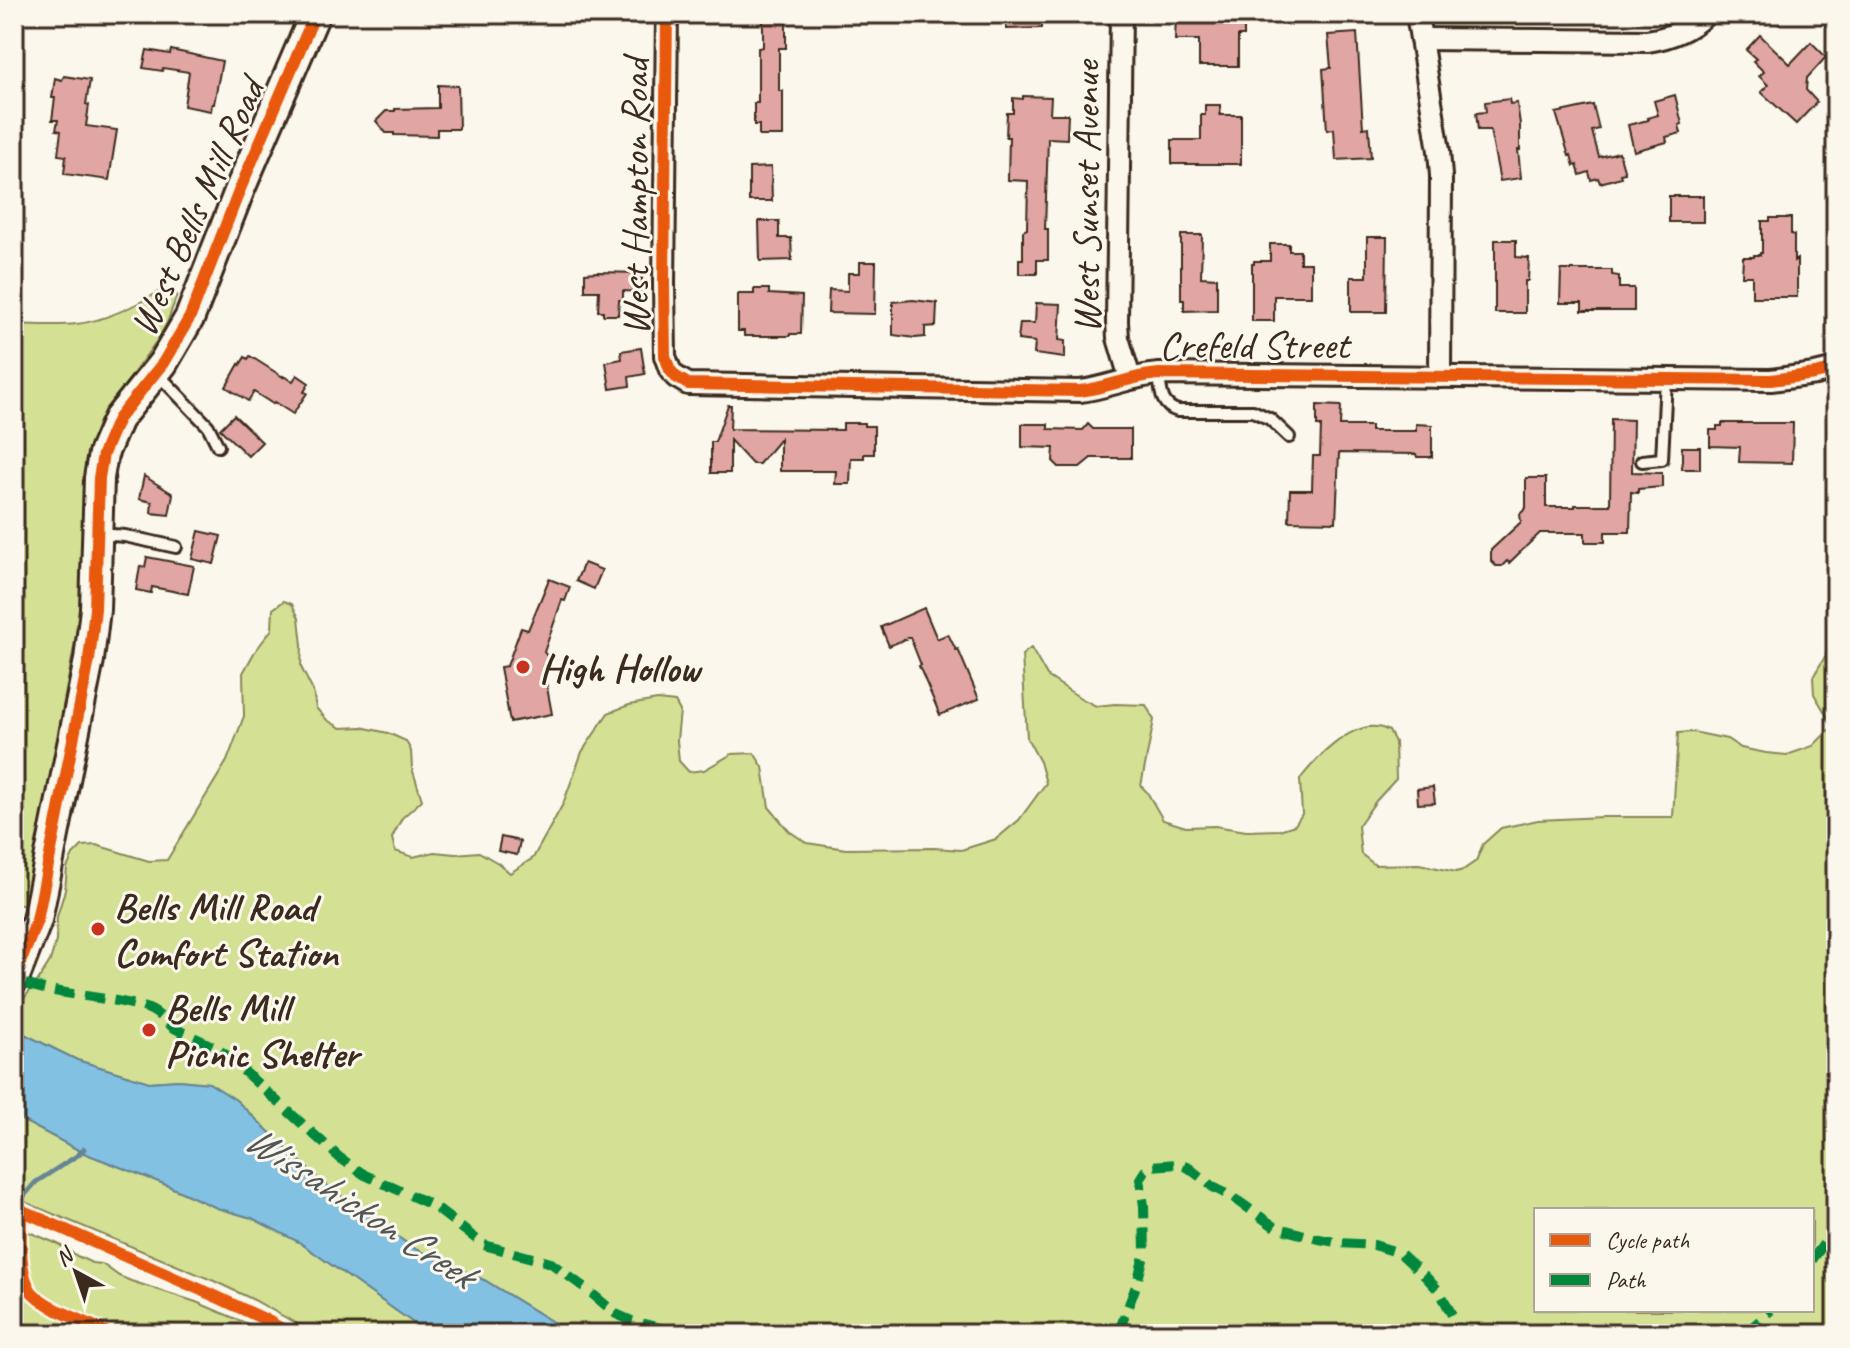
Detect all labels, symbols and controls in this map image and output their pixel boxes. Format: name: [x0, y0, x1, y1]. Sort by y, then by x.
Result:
street label: West Hampton Road: [610, 52, 660, 335]
street label: West Sunset Avenue: [1061, 58, 1111, 333]
street label: West Bells Mill Road: [118, 66, 278, 343]
street label: Crefeld Street: [1159, 320, 1352, 370]
place label: High Hollow: [539, 643, 703, 693]
marker: High Hollow: [514, 658, 532, 676]
place label: Bells Mill Road Comfort Station: [114, 882, 339, 978]
marker: Bells Mill Road Comfort Station: [89, 920, 107, 938]
place label: Bells Mill Picnic Shelter: [165, 983, 363, 1079]
marker: Bells Mill Picnic Shelter: [140, 1021, 158, 1039]
water label: Wissahickon Creek: [235, 1112, 491, 1304]
legend: [1534, 1208, 1814, 1312]
text: Cycle path: [1606, 1225, 1690, 1255]
north arrow: [36, 1232, 116, 1312]
text: N: [50, 1240, 81, 1273]
text: Path: [1606, 1265, 1647, 1295]

